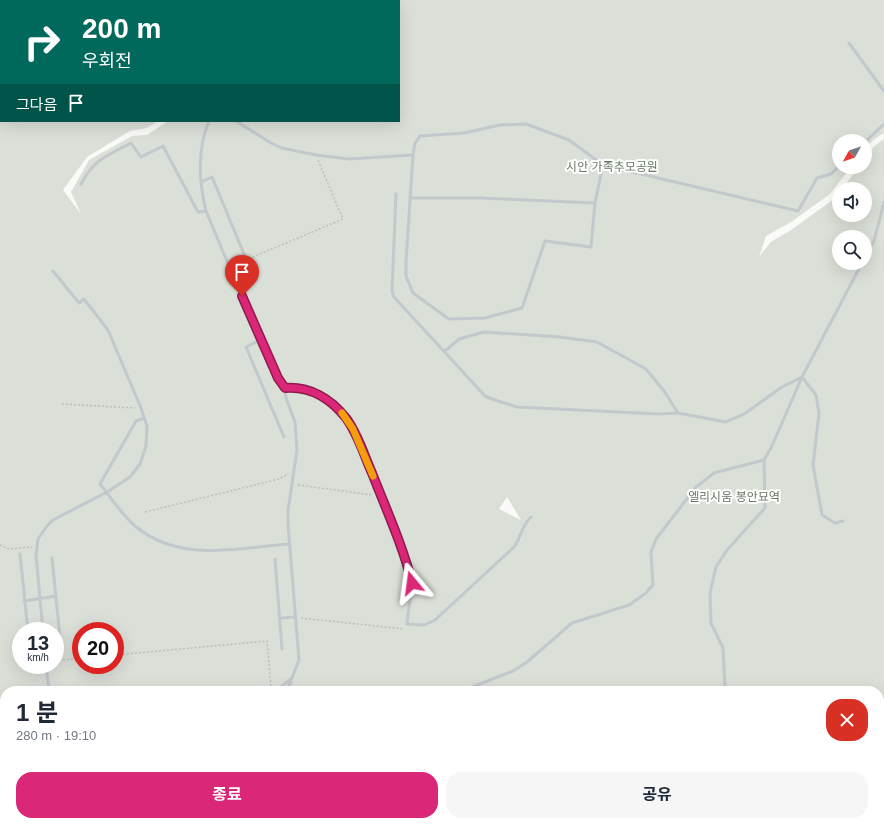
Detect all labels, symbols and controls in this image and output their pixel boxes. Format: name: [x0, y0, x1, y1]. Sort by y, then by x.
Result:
text: 200 m: [82, 13, 161, 44]
icon: right: [16, 16, 68, 68]
text: 우회전: [82, 51, 132, 71]
icon: arrive: [65, 92, 87, 114]
text: 그다음: [16, 96, 57, 113]
north arrow: [832, 134, 872, 174]
map controls: [832, 134, 872, 270]
park label: 시안 가족추모공원: [566, 160, 658, 174]
button: sound: [832, 182, 872, 222]
button: search: [832, 230, 872, 270]
pin: [225, 255, 259, 296]
icon: arrive: [231, 261, 253, 283]
park label: 엘리시움 봉안묘역: [688, 490, 780, 504]
position arrow: [391, 562, 433, 604]
speed limit sign: 20: [72, 622, 124, 674]
text: 13: [27, 632, 49, 654]
text: km/h: [27, 652, 49, 663]
text: 1 분: [16, 699, 58, 726]
button: close: [826, 699, 868, 741]
text: 280 m · 19:10: [16, 728, 96, 743]
button: 종료: [16, 772, 438, 818]
button: 공유: [446, 772, 868, 818]

